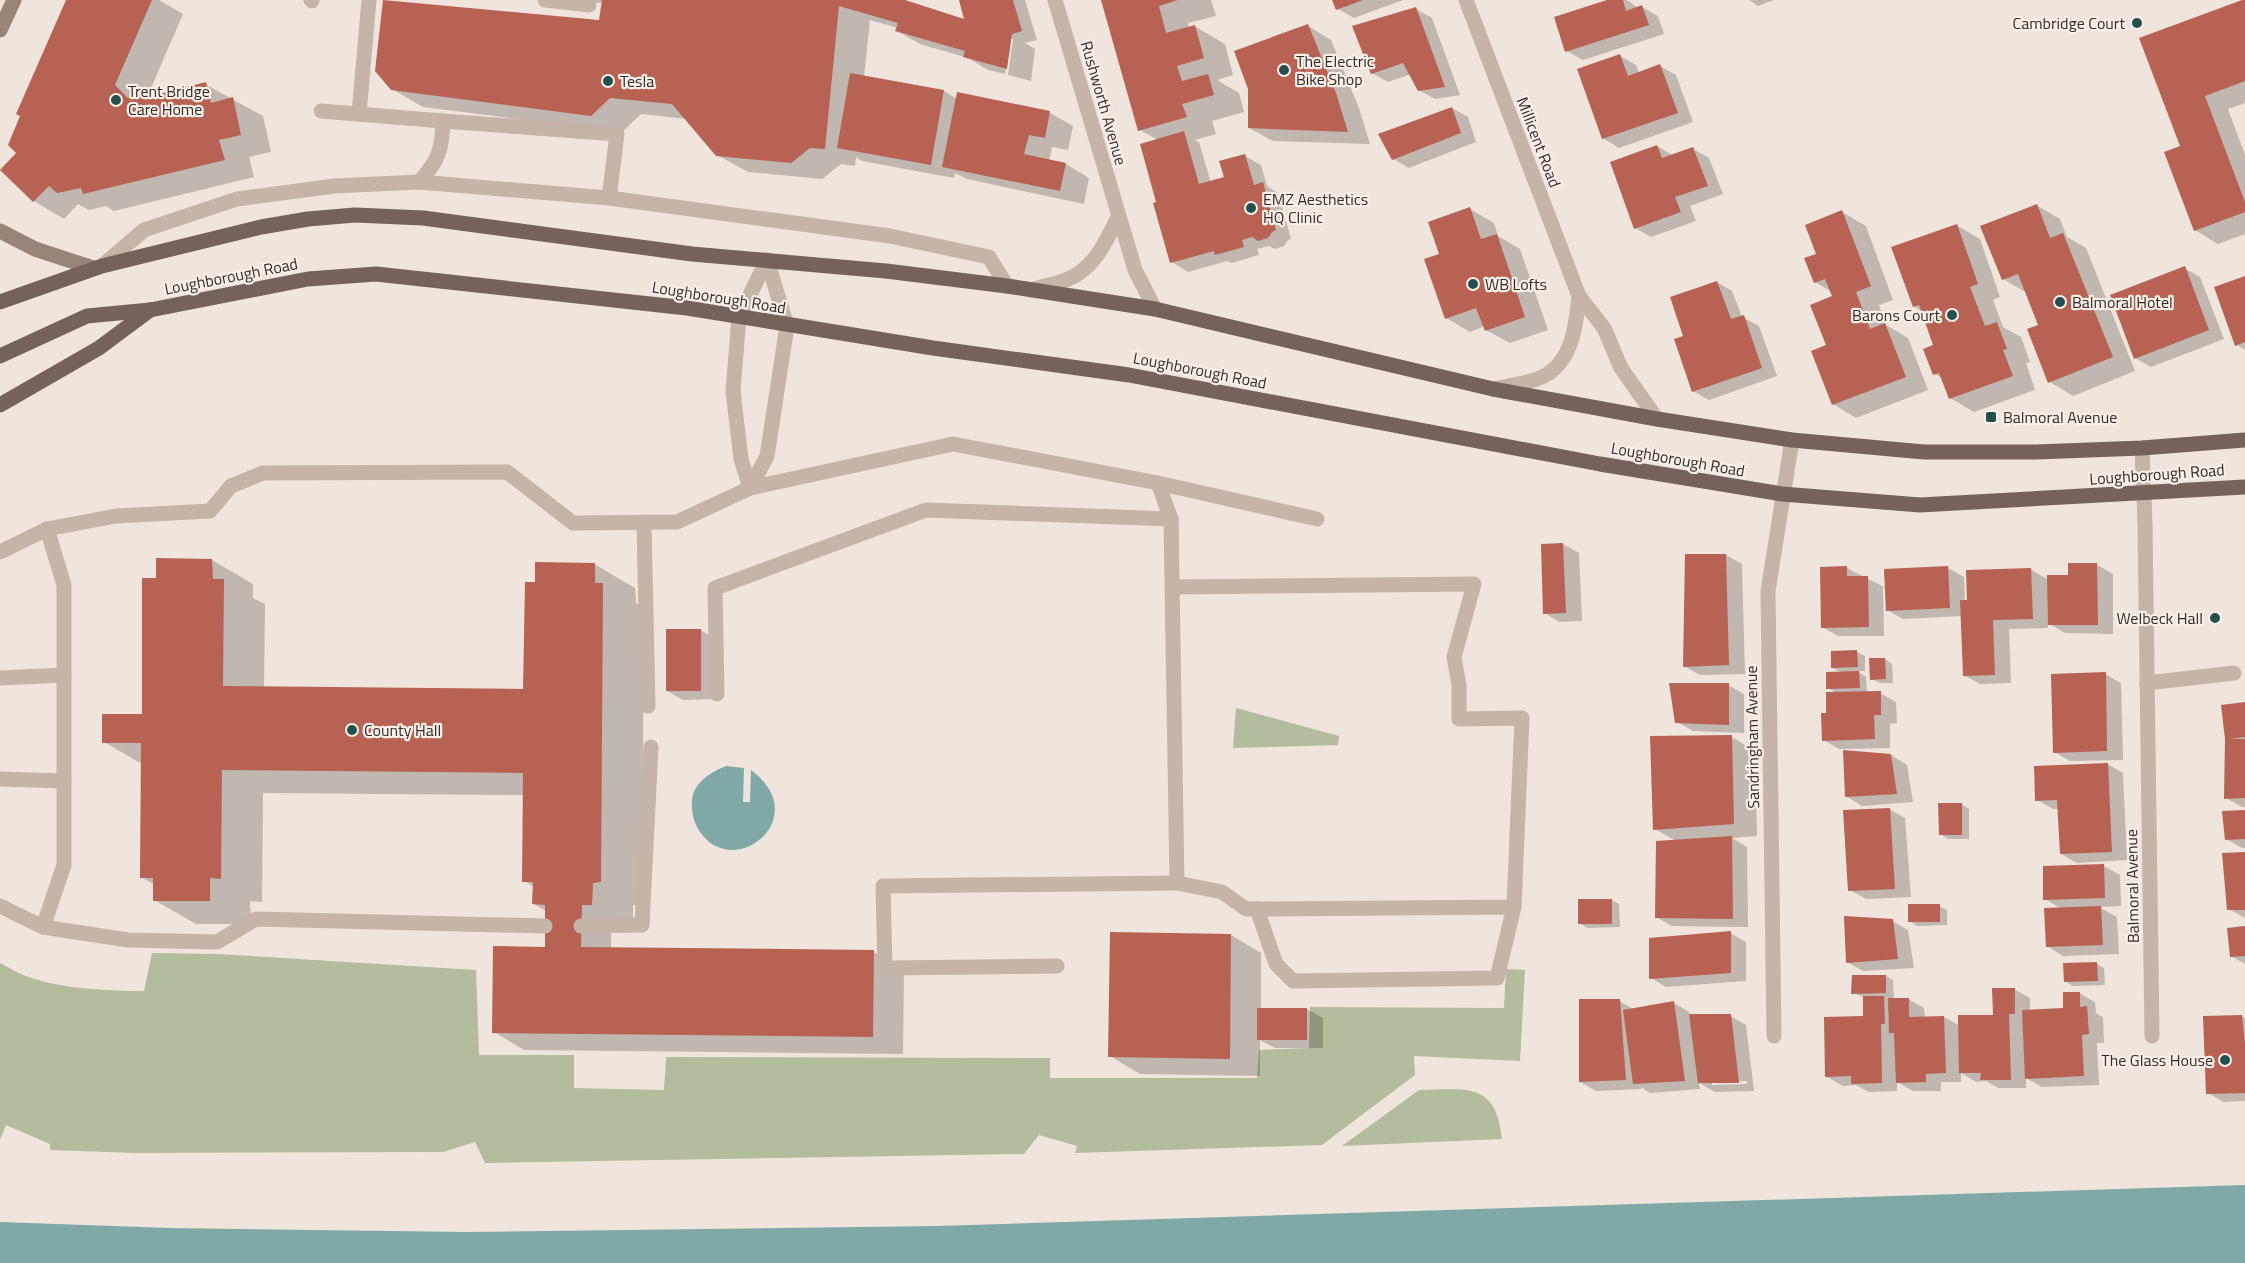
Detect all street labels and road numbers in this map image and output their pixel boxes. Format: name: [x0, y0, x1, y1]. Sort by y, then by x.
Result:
street label: Rushworth Avenue: [1075, 38, 1133, 168]
street label: Millicent Road: [1511, 93, 1567, 191]
street label: Loughborough Road: [162, 251, 300, 301]
street label: Loughborough Road: [650, 275, 788, 319]
street label: Loughborough Road: [1131, 345, 1269, 395]
street label: Loughborough Road: [1609, 435, 1747, 483]
street label: Loughborough Road: [2089, 457, 2225, 491]
street label: Sandringham Avenue: [1739, 665, 1765, 809]
street label: Balmoral Avenue: [2119, 829, 2145, 943]

